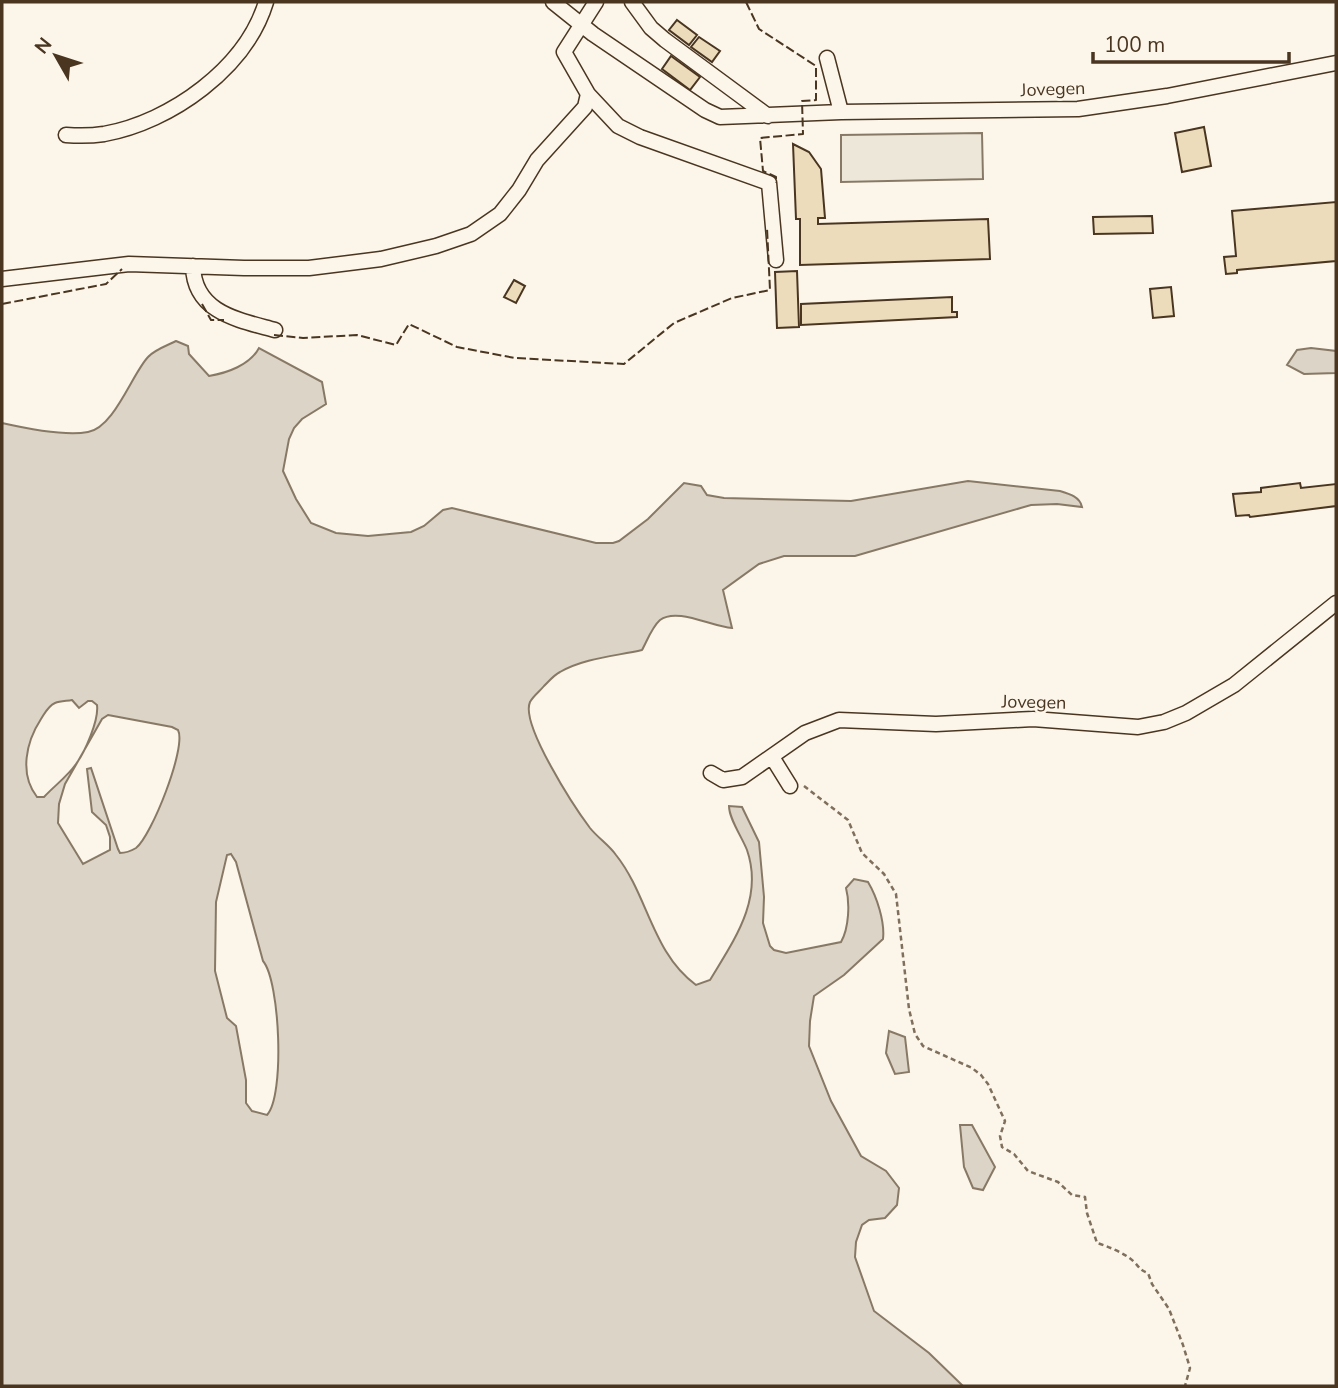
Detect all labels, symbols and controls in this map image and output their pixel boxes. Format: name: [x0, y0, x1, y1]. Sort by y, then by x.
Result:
north arrow: [21, 21, 91, 91]
scale bar: [1093, 21, 1289, 65]
text: 100 m: [1104, 31, 1165, 59]
text: N: [29, 32, 58, 60]
street label: Jovegen: [1019, 76, 1086, 102]
street label: Jovegen: [1000, 689, 1067, 715]

